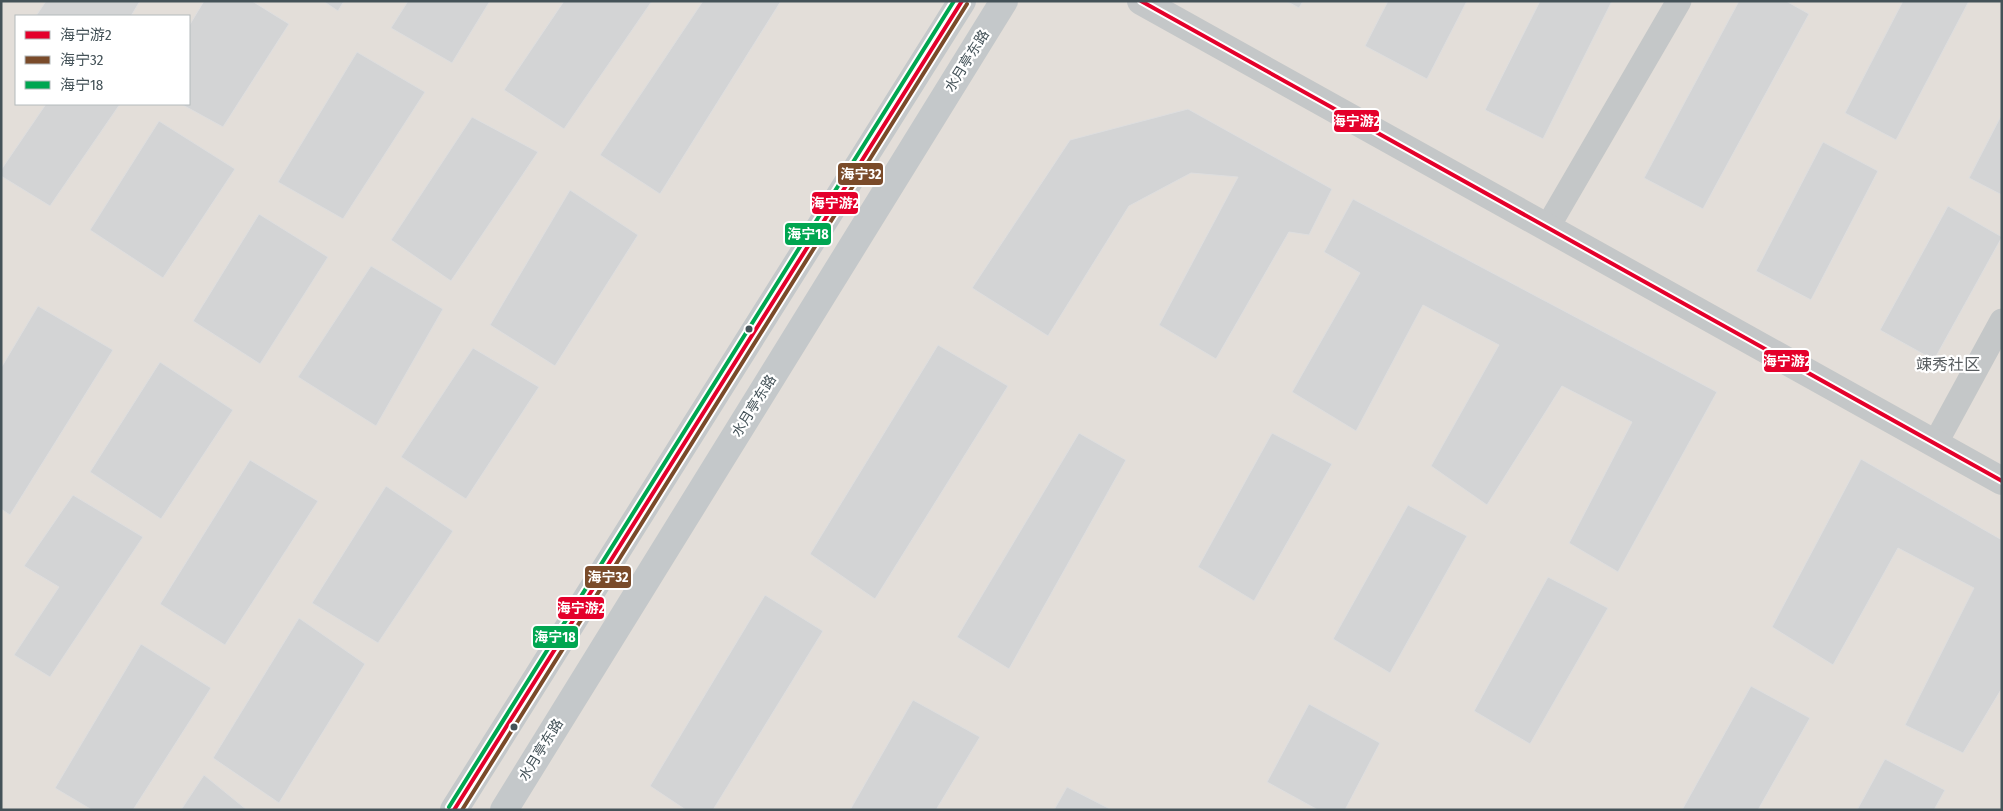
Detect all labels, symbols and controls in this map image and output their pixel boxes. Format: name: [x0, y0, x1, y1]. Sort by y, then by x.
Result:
legend: [15, 15, 190, 105]
text: 海宁游2: [60, 26, 112, 44]
street label: 水月亭东路: [941, 27, 993, 95]
text: 海宁32: [60, 51, 104, 69]
text: 海宁18: [60, 76, 103, 94]
line badge: 海宁游2: [1333, 109, 1380, 133]
text: 海宁游2: [1332, 113, 1381, 130]
line badge: 海宁32: [837, 162, 884, 186]
text: 海宁32: [841, 166, 882, 183]
line badge: 海宁游2: [811, 191, 859, 215]
text: 海宁游2: [811, 195, 860, 212]
line badge: 海宁18: [784, 222, 832, 246]
text: 海宁18: [787, 226, 829, 243]
unlabelled marker: [744, 324, 754, 334]
line badge: 海宁游2: [1763, 349, 1810, 373]
text: 海宁游2: [1763, 353, 1812, 370]
district label: 竦秀社区: [1916, 355, 1980, 374]
street label: 水月亭东路: [728, 372, 780, 440]
line badge: 海宁32: [584, 565, 632, 589]
text: 海宁32: [588, 569, 629, 586]
line badge: 海宁游2: [557, 596, 605, 620]
text: 海宁游2: [557, 600, 606, 617]
line badge: 海宁18: [532, 625, 579, 649]
text: 海宁18: [534, 629, 576, 646]
street label: 水月亭东路: [515, 716, 567, 784]
unlabelled marker: [509, 722, 519, 732]

